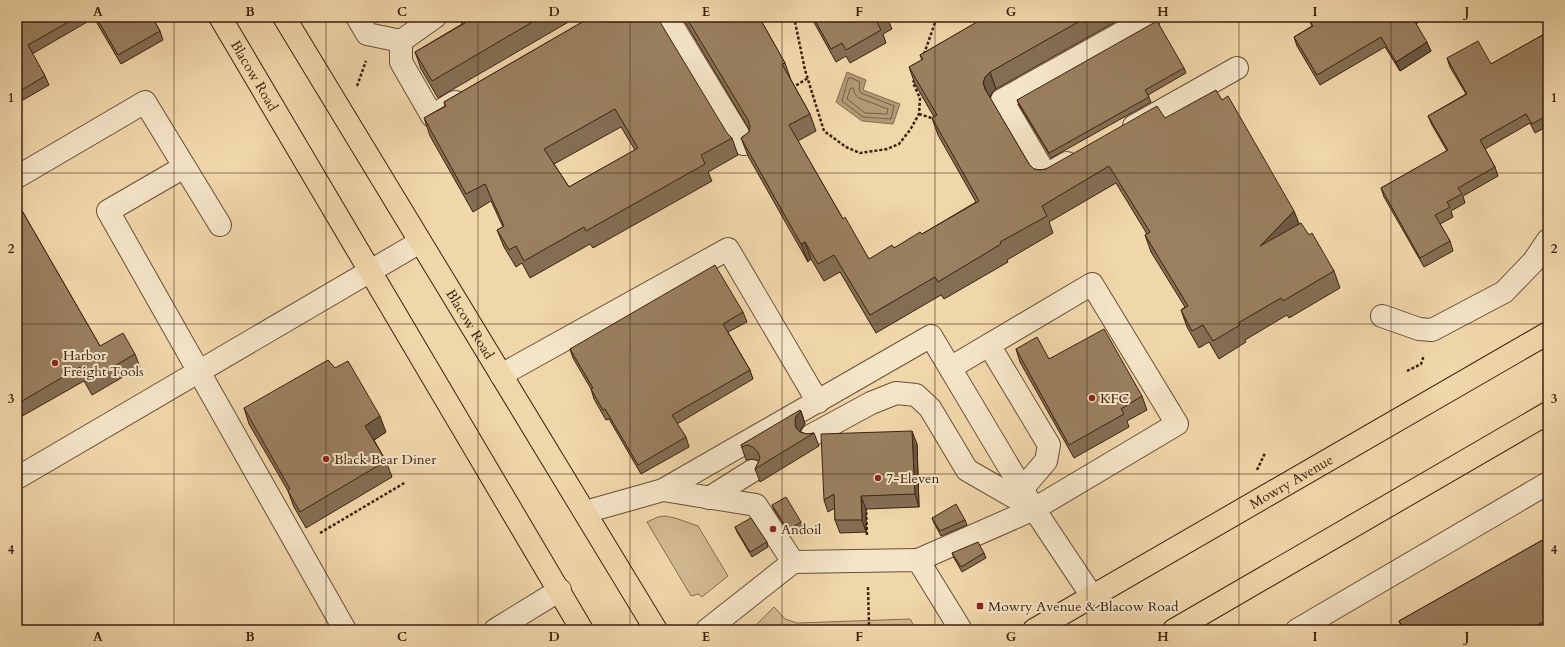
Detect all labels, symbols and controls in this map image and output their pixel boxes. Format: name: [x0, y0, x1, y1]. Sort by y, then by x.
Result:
text: A: [93, 3, 103, 21]
text: B: [245, 3, 255, 21]
text: C: [397, 3, 407, 21]
text: D: [548, 3, 560, 21]
text: E: [702, 3, 710, 21]
text: F: [855, 3, 863, 21]
text: G: [1006, 3, 1017, 21]
text: H: [1157, 3, 1169, 21]
text: I: [1312, 3, 1318, 21]
text: J: [1463, 3, 1470, 21]
street label: Blacow Road: [226, 37, 283, 115]
text: 1: [8, 89, 14, 107]
text: 1: [1551, 89, 1557, 107]
text: 2: [8, 240, 15, 258]
text: 2: [1551, 240, 1558, 258]
street label: Blacow Road: [441, 286, 499, 363]
place label: Harbor Freight Tools: [63, 346, 144, 381]
marker: Harbor Freight Tools: [50, 358, 60, 368]
place label: KFC: [1100, 389, 1129, 408]
text: 3: [8, 390, 15, 408]
text: 3: [1551, 390, 1558, 408]
marker: KFC: [1087, 393, 1097, 403]
place label: Black Bear Diner: [334, 450, 437, 469]
street label: Mowry Avenue: [1246, 450, 1337, 514]
marker: Black Bear Diner: [321, 454, 331, 464]
place label: 7-Eleven: [886, 469, 939, 488]
marker: 7-Eleven: [873, 473, 883, 483]
place label: Andoil: [781, 520, 822, 539]
marker: Andoil: [768, 524, 778, 534]
text: 4: [8, 541, 15, 559]
text: 4: [1551, 541, 1558, 559]
place label: Mowry Avenue & Blacow Road: [988, 597, 1179, 616]
marker: Mowry Avenue & Blacow Road: [975, 601, 985, 611]
text: A: [93, 628, 103, 646]
text: B: [245, 628, 255, 646]
text: C: [397, 628, 407, 646]
text: D: [548, 628, 560, 646]
text: E: [702, 628, 710, 646]
text: F: [855, 628, 863, 646]
text: G: [1006, 628, 1017, 646]
text: H: [1157, 628, 1169, 646]
text: I: [1312, 628, 1318, 646]
text: J: [1463, 628, 1470, 646]

